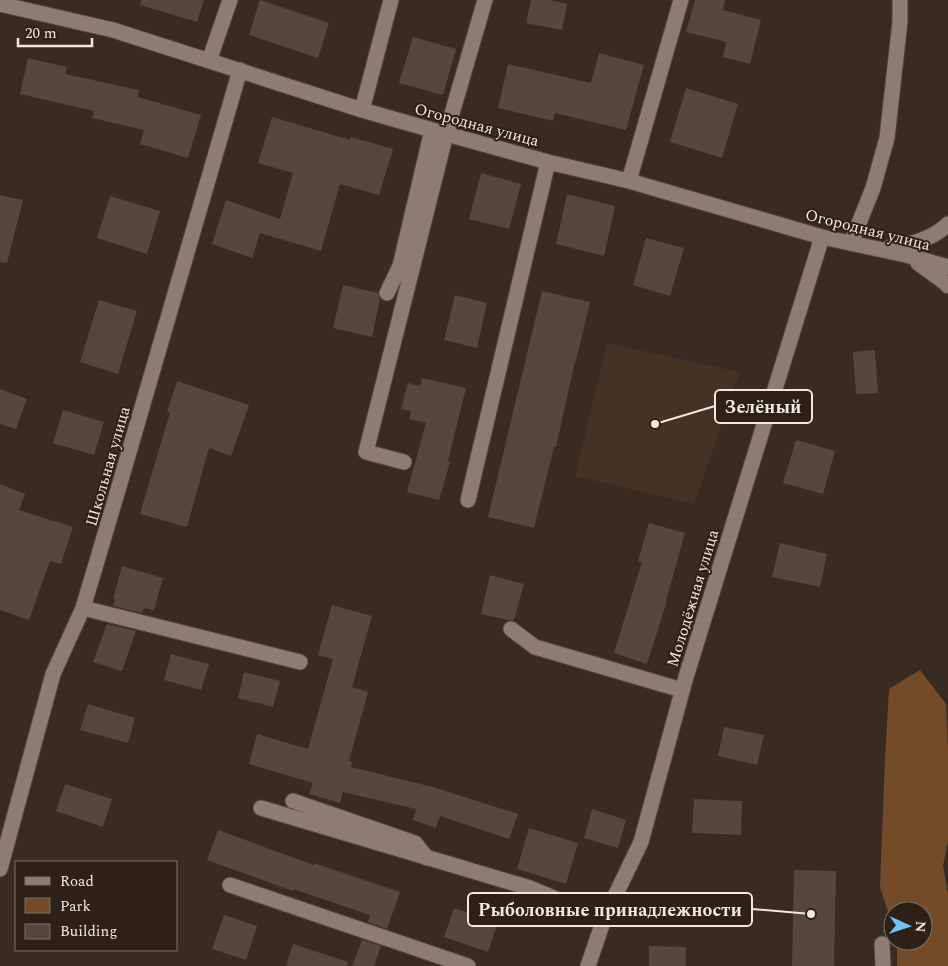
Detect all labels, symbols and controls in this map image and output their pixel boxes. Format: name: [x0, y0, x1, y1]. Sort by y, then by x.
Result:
scale bar: [18, 15, 91, 47]
text: 20 m: [25, 22, 57, 45]
street label: Огородная улица: [412, 97, 542, 153]
street label: Огородная улица: [803, 203, 933, 257]
callout: Зелёный: [715, 390, 812, 423]
text: Зелёный: [724, 394, 802, 421]
street label: Школьная улица: [79, 403, 137, 529]
street label: Молодёжная улица: [661, 526, 725, 670]
legend: [15, 861, 178, 951]
text: Road: [60, 870, 94, 893]
callout: Рыболовные принадлежности: [468, 893, 752, 926]
text: Park: [60, 895, 91, 918]
text: Рыболовные принадлежности: [478, 897, 742, 924]
north arrow: [883, 901, 933, 951]
text: Building: [60, 920, 117, 943]
text: N: [910, 920, 931, 933]

